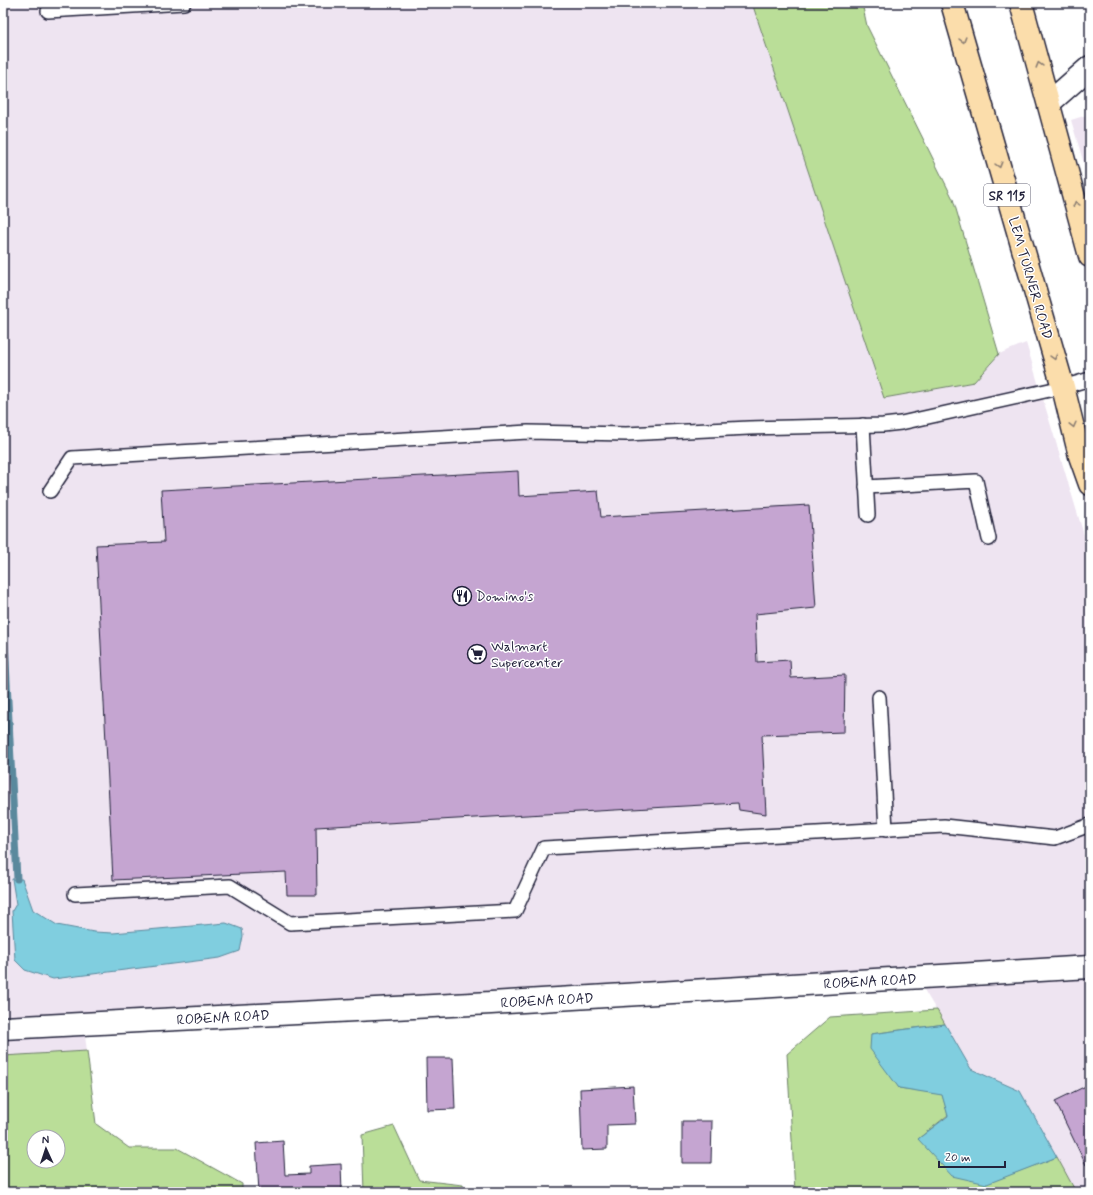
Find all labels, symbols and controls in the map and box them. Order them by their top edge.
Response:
one-way arrow [958,37,967,44]
one-way arrow [1035,62,1043,69]
one-way arrow [994,162,1003,169]
road number: SR 115 [984,184,1030,206]
one-way arrow [1072,201,1081,208]
street label: LEM TURNER ROAD [1004,215,1056,342]
one-way arrow [1050,354,1058,361]
one-way arrow [1068,422,1076,428]
restaurant icon: Domino's [451,585,473,607]
place label: Domino's [476,588,533,606]
place label: Walmart Supercenter [491,638,563,672]
supermarket icon: Walmart Supercenter [466,643,488,665]
street label: ROBENA ROAD [823,971,917,993]
street label: ROBENA ROAD [500,990,594,1012]
street label: ROBENA ROAD [176,1007,270,1029]
north arrow [26,1129,66,1169]
text: N [42,1133,50,1147]
scale bar [939,1143,1005,1169]
text: 20 m [945,1150,971,1166]

